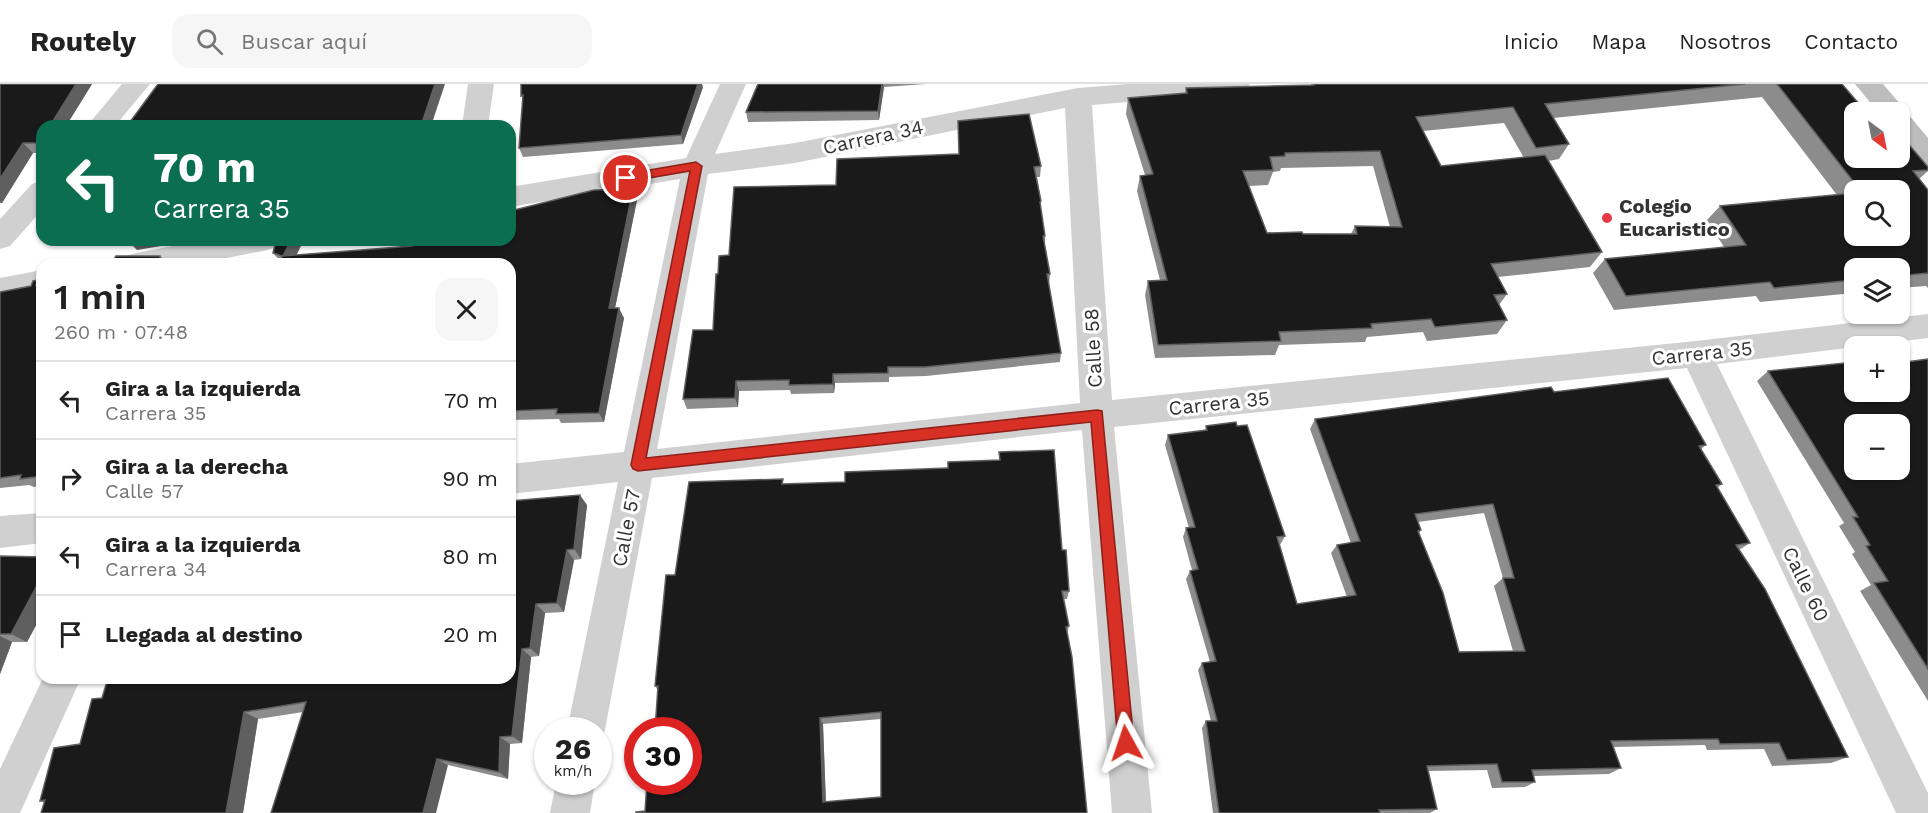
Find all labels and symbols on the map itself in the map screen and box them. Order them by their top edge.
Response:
north arrow [1844,102,1910,168]
street label: Carrera 34 [821,115,925,159]
pin [600,152,651,203]
place label: Colegio Eucaristico [1619,194,1730,241]
marker: Colegio Eucaristico [1600,211,1614,225]
street label: Calle 58 [1079,308,1107,388]
street label: Carrera 35 [1650,336,1754,370]
street label: Carrera 35 [1167,386,1271,420]
street label: Calle 57 [607,487,645,569]
street label: Calle 60 [1778,543,1834,625]
position arrow [1094,711,1158,775]
speed limit sign: 30 [624,717,702,795]

